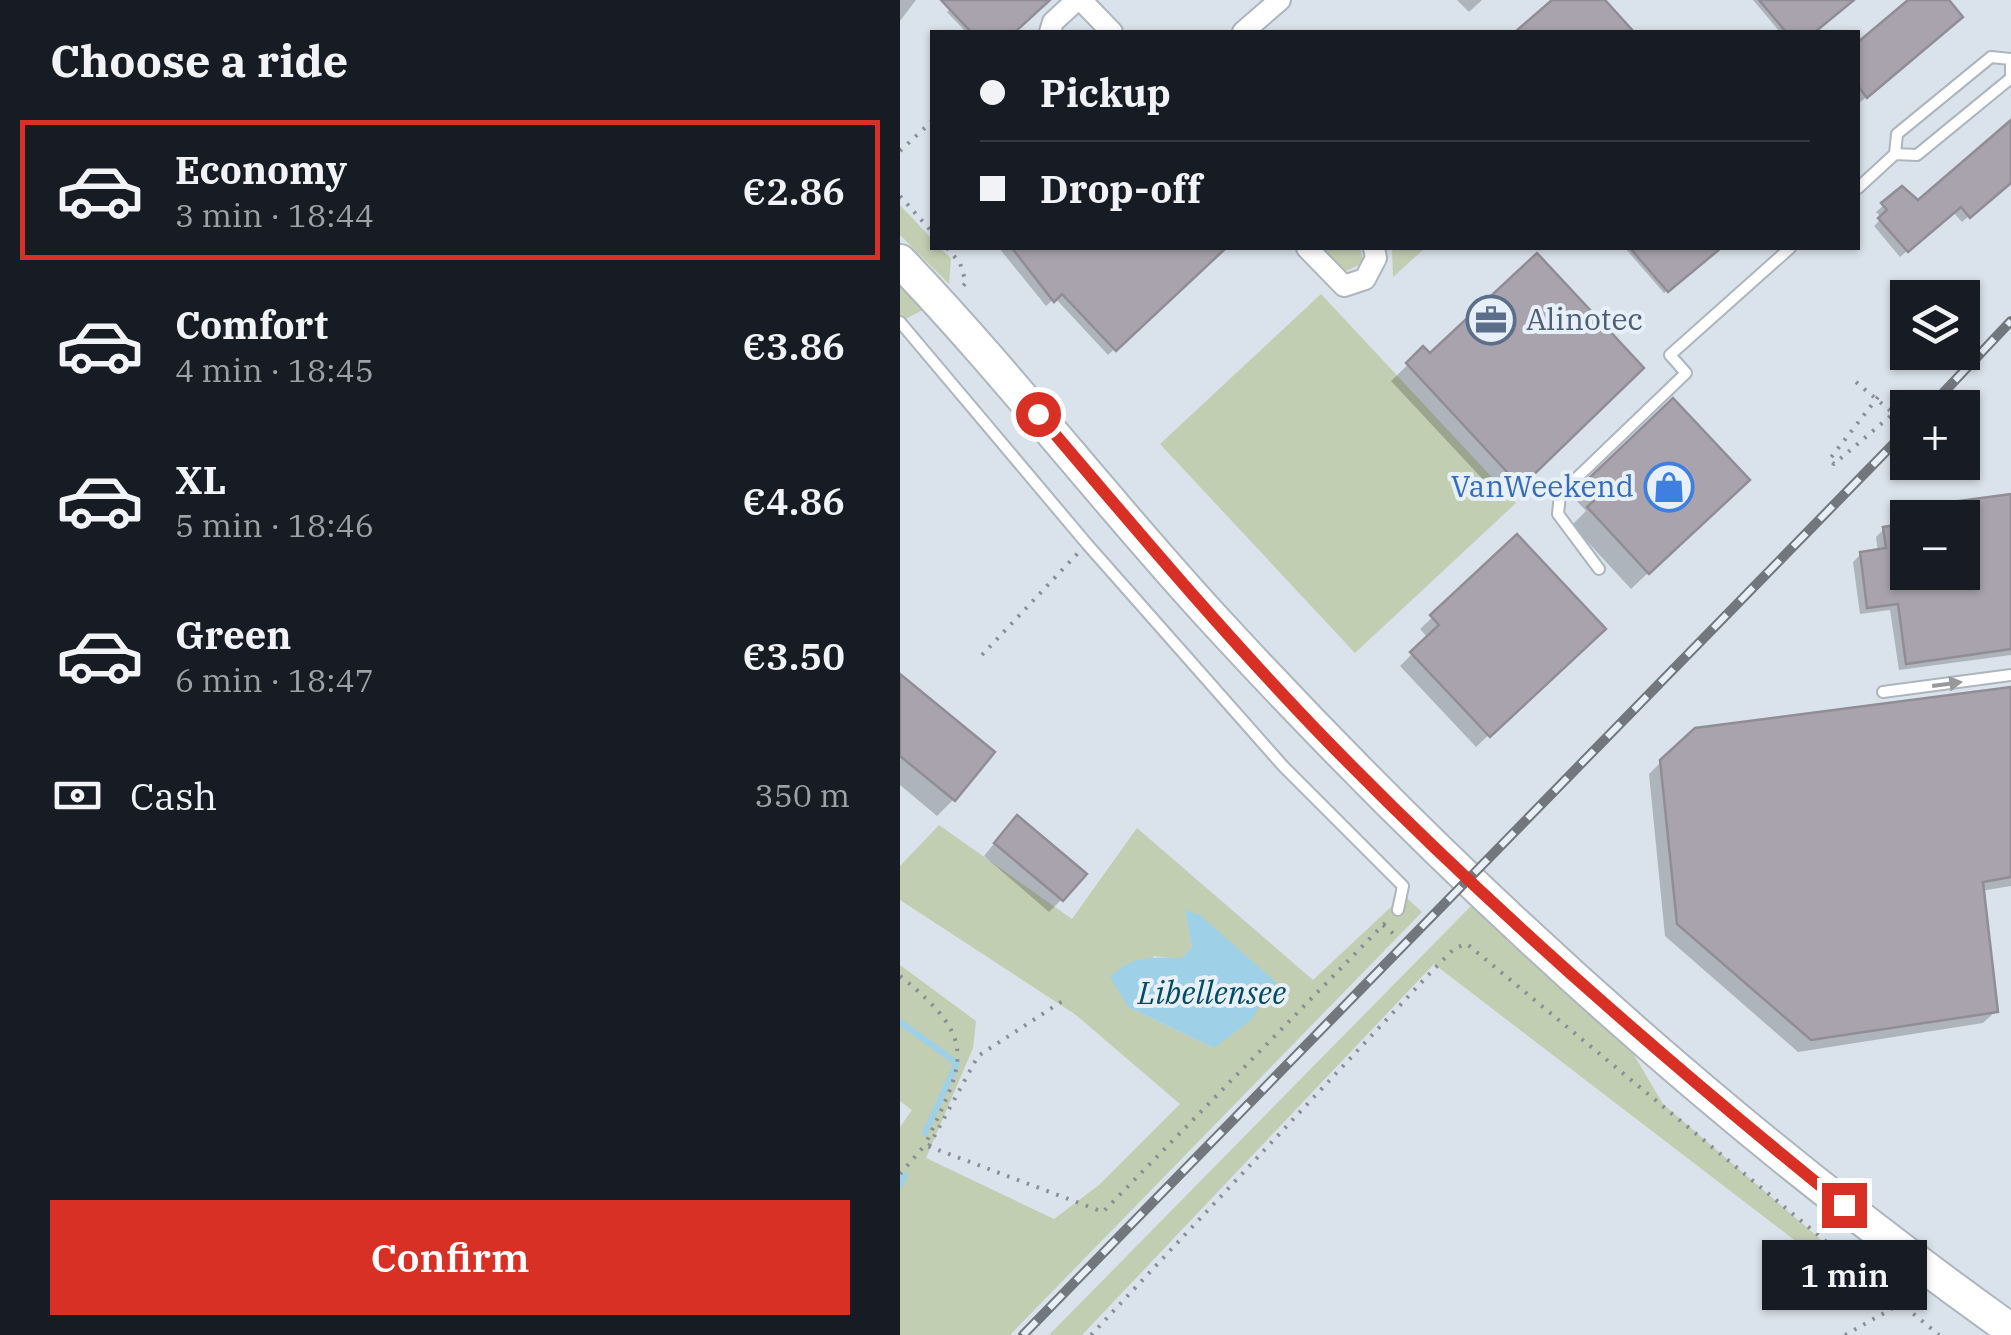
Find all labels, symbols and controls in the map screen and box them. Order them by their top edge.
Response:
text: Choose a ride [50,31,348,89]
text: Pickup [1040,68,1171,117]
icon: car [55,145,145,235]
text: Economy [175,145,347,194]
text: Drop-off [1040,164,1202,213]
text: €2.86 [742,166,845,215]
text: 3 min · 18:44 [175,194,374,236]
map controls [1890,280,1980,590]
button: layers [1890,280,1980,370]
office icon: Alinotec [1465,294,1517,346]
place label: Alinotec [1526,299,1643,338]
icon: car [55,300,145,390]
text: Comfort [175,300,328,349]
text: €3.86 [742,321,845,370]
text: 4 min · 18:45 [175,349,374,391]
button: + [1890,390,1980,480]
route start [1016,392,1061,437]
icon: car [55,455,145,545]
text: XL [175,455,226,504]
shop icon: VanWeekend [1643,461,1695,513]
place label: VanWeekend [1451,466,1634,505]
text: €4.86 [742,476,845,525]
button: − [1890,500,1980,590]
text: 5 min · 18:46 [175,504,374,546]
icon: car [55,610,145,700]
text: Green [175,610,291,659]
text: €3.50 [742,631,845,680]
text: 6 min · 18:47 [175,659,374,701]
one-way arrow [1932,675,1964,691]
icon: cash [50,768,105,823]
text: Cash [130,771,217,820]
text: 350 m [754,774,850,816]
water label: Libellensee [1137,971,1286,1013]
route end [1822,1183,1867,1228]
button: Confirm [50,1200,850,1315]
callout: 1 min [1762,1240,1926,1310]
text: 1 min [1800,1254,1889,1296]

